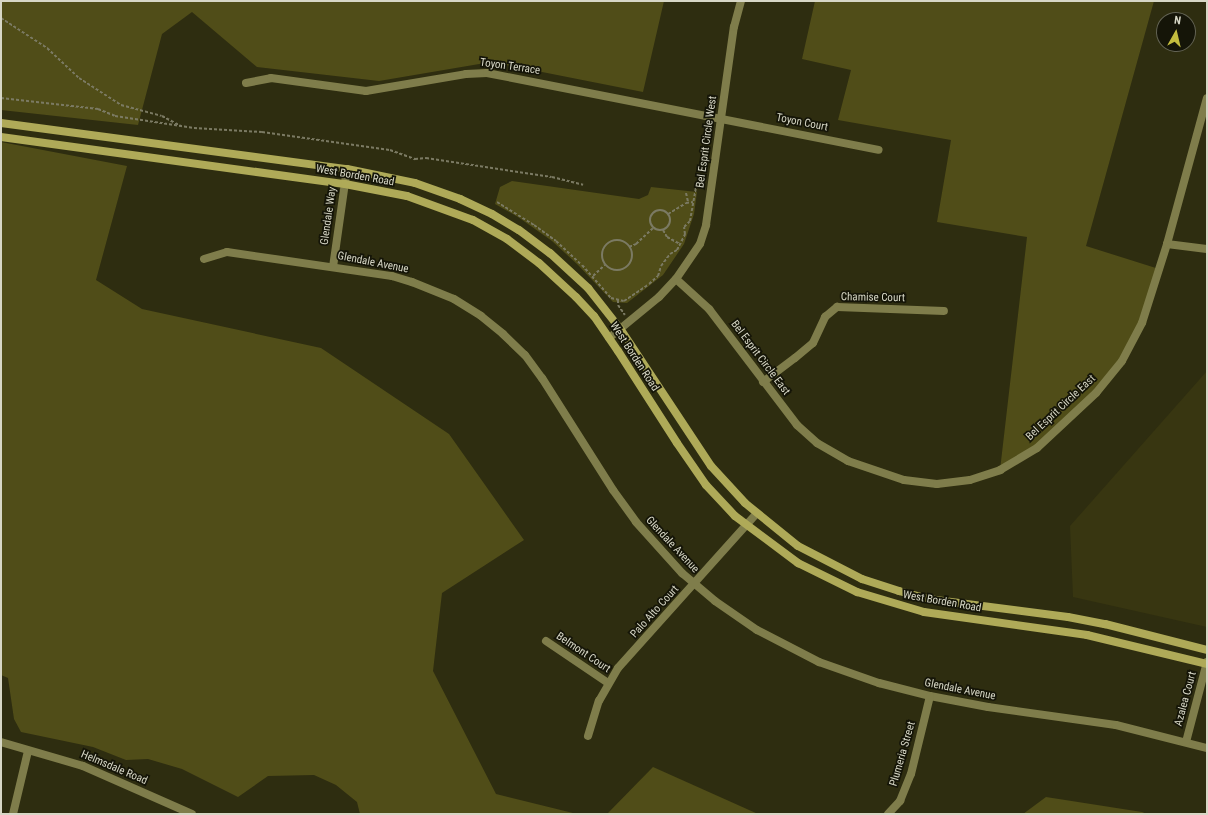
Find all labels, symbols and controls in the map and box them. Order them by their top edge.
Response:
north arrow [1156,12,1196,52]
text: N [1173,14,1182,28]
street label: Toyon Terrace [479,56,541,78]
street label: Bel Esprit Circle West [694,95,720,189]
street label: Toyon Court [775,112,829,134]
street label: West Borden Road [315,163,395,189]
street label: Glendale Way [318,186,340,246]
street label: Glendale Avenue [336,250,410,276]
street label: Chamise Court [841,291,905,305]
street label: Bel Esprit Circle East [728,318,792,398]
street label: West Borden Road [607,320,661,394]
street label: Bel Esprit Circle East [1024,372,1098,444]
street label: Glendale Avenue [643,514,701,576]
street label: Palo Alto Court [628,583,682,641]
street label: West Borden Road [902,589,982,615]
street label: Belmont Court [553,630,613,676]
street label: Azalea Court [1172,670,1200,728]
street label: Glendale Avenue [923,677,997,703]
street label: Plumeria Street [887,720,919,788]
street label: Helmsdale Road [79,748,149,788]

